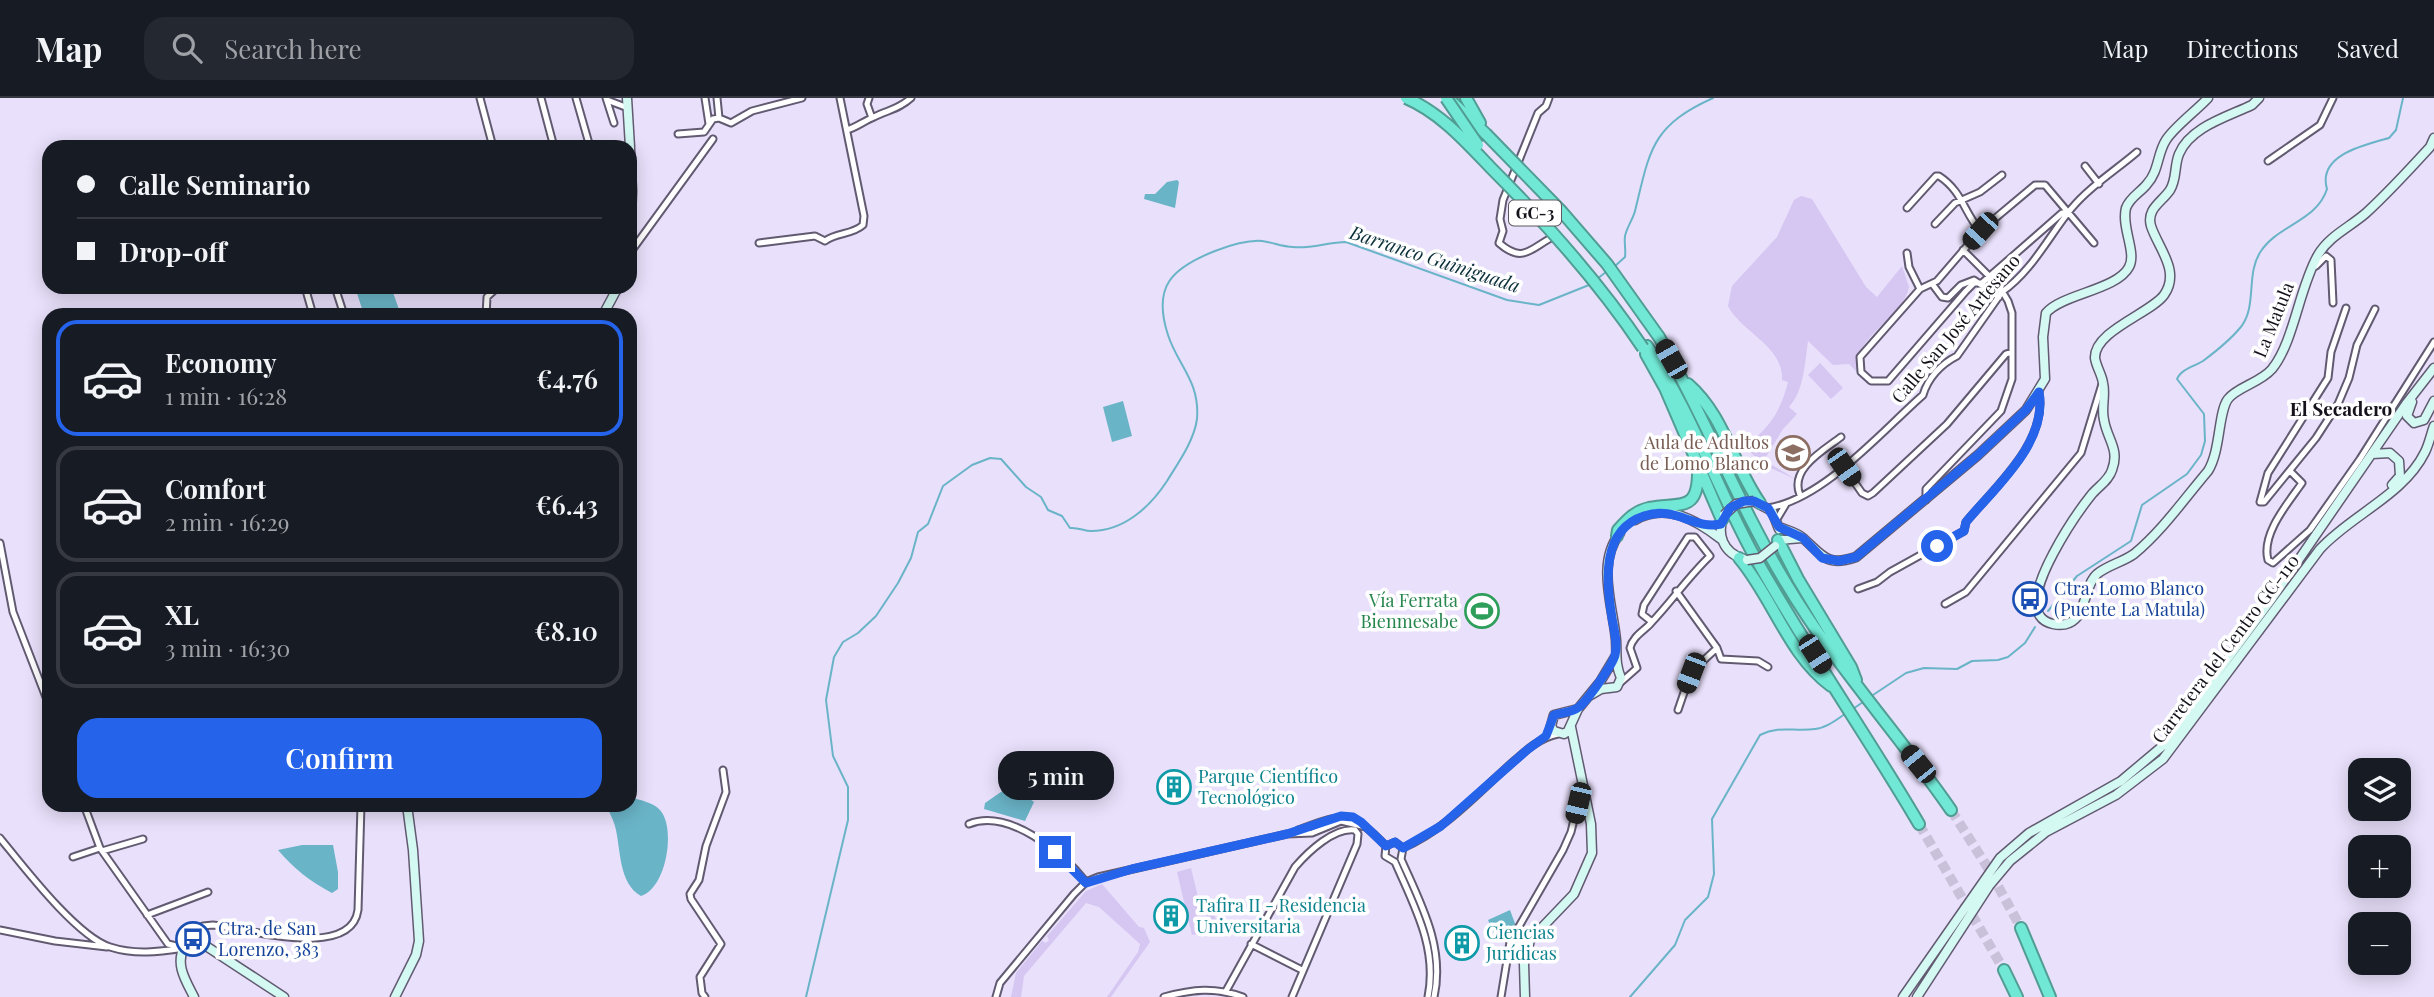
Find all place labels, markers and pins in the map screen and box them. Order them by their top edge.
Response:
place label: Aula de Adultos de Lomo Blanco [1640,430,1769,475]
school or university icon: Aula de Adultos de Lomo Blanco [1774,434,1812,472]
place label: Ctra. Lomo Blanco (Puente La Matula) [2054,576,2205,621]
bus stop icon: Ctra. Lomo Blanco (Puente La Matula) [2011,580,2049,618]
place label: Vía Ferrata Bienmesabe [1360,588,1458,633]
sports icon: Vía Ferrata Bienmesabe [1463,592,1501,630]
place label: Parque Científico Tecnológico [1198,764,1338,809]
building icon: Parque Científico Tecnológico [1155,768,1193,806]
place label: Tafira II - Residencia Universitaria [1196,893,1366,938]
building icon: Tafira II - Residencia Universitaria [1152,897,1190,935]
place label: Ctra. de San Lorenzo, 383 [218,916,319,961]
bus stop icon: Ctra. de San Lorenzo, 383 [174,920,212,958]
place label: Ciencias Jurídicas [1485,920,1557,965]
building icon: Ciencias Jurídicas [1443,924,1481,962]

